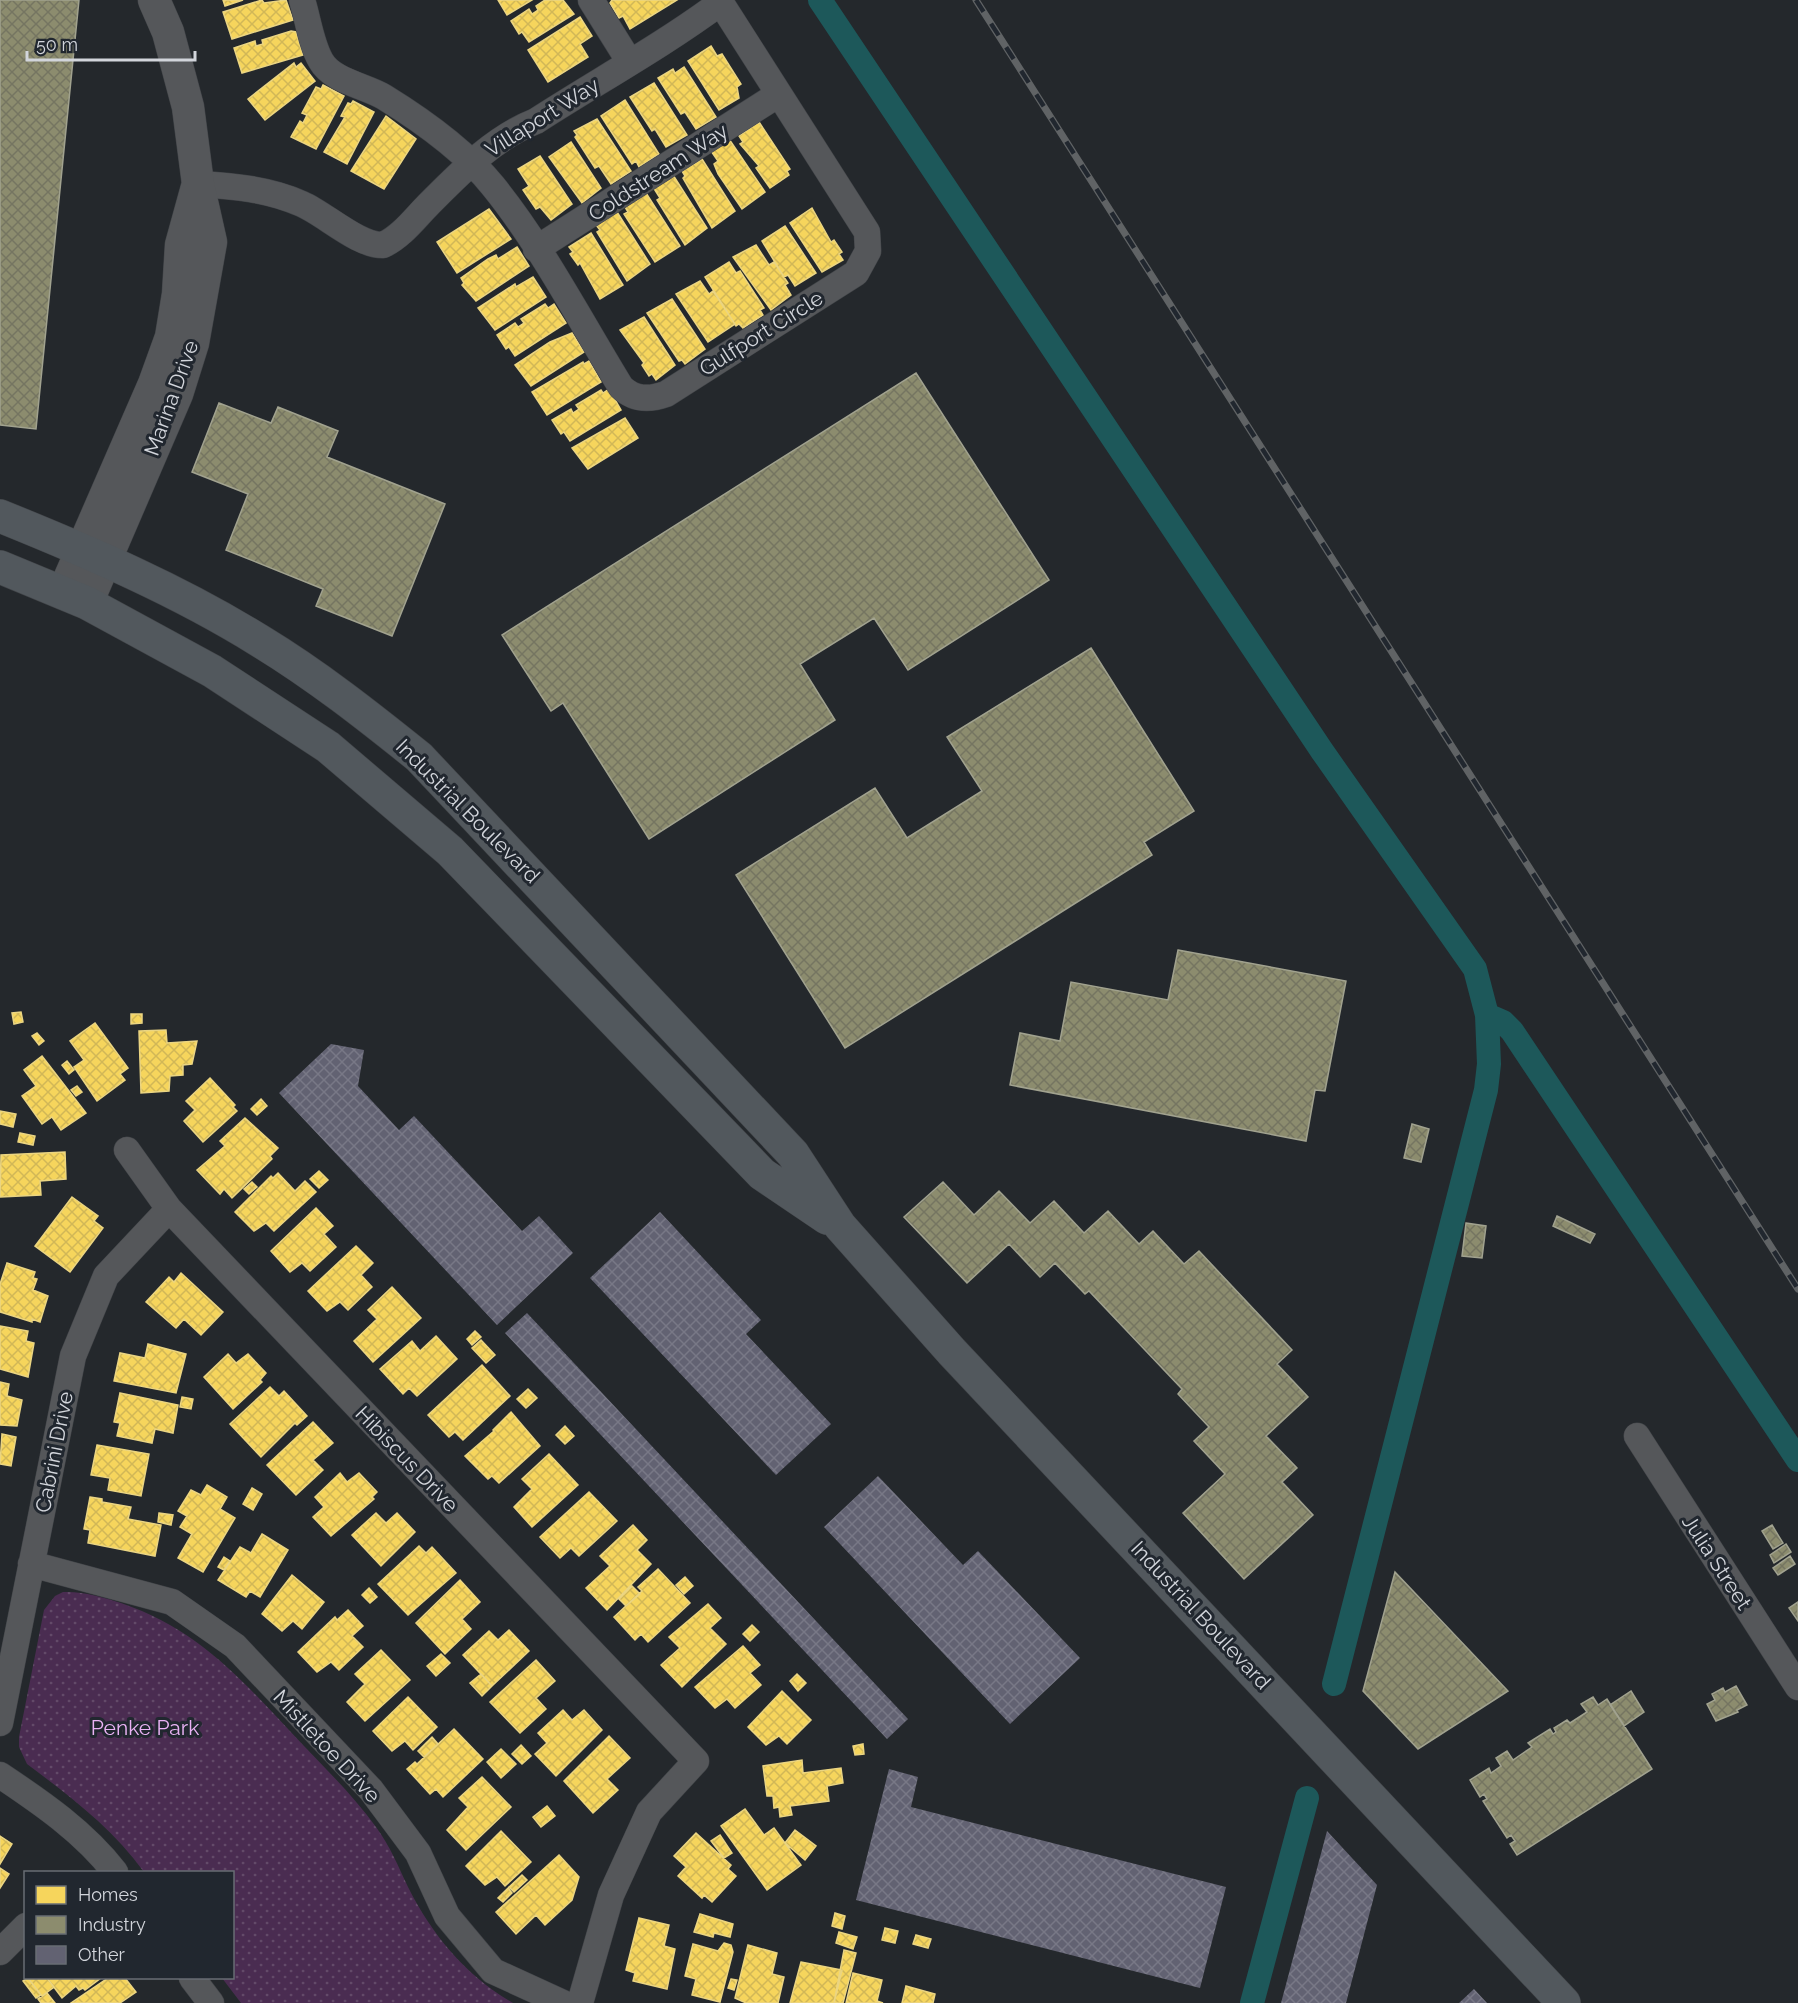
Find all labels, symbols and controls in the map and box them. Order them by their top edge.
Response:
scale bar [27,24,195,62]
text: 50 m [36,34,78,55]
street label: Villaport Way [480,72,604,162]
street label: Coldstream Way [584,118,732,226]
street label: Gulfport Circle [695,285,827,381]
street label: Marina Drive [139,337,203,459]
street label: Industrial Boulevard [391,734,545,888]
street label: Cabrini Drive [30,1389,78,1515]
street label: Hibiscus Drive [350,1401,464,1517]
street label: Julia Street [1677,1510,1757,1614]
street label: Industrial Boulevard [1126,1536,1276,1694]
street label: Mistletoe Drive [268,1684,386,1808]
park label: Penke Park [91,1715,199,1740]
legend [24,1871,234,1979]
text: Homes [78,1884,138,1905]
text: Industry [78,1914,146,1935]
text: Other [78,1944,126,1965]

